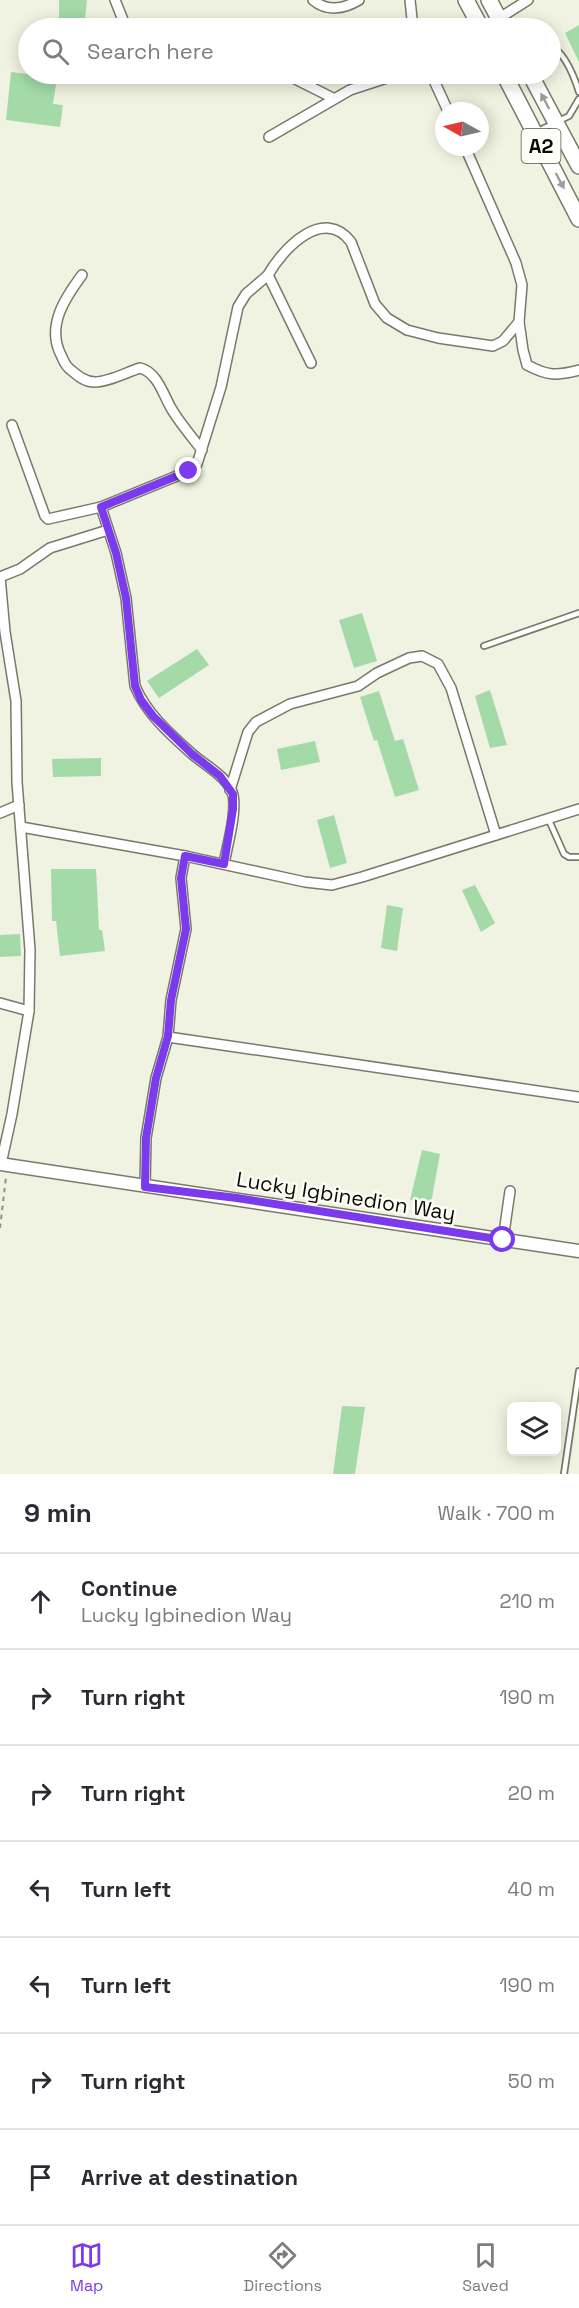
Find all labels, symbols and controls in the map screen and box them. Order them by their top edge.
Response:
search box [18,18,561,84]
icon: search [39,35,72,68]
text: Search here [87,37,214,65]
one-way arrow [540,92,550,109]
north arrow [435,102,489,156]
road number: A2 [522,129,560,163]
one-way arrow [555,173,564,190]
route end [175,457,201,483]
street label: Lucky Igbinedion Way [235,1165,457,1227]
route start [489,1226,515,1252]
map controls [507,1402,561,1456]
button: layers [507,1402,561,1456]
text: 9 min [24,1496,92,1530]
text: Walk · 700 m [437,1500,555,1526]
text: Continue [81,1574,177,1602]
icon: ahead [24,1585,57,1618]
text: 210 m [499,1588,555,1614]
text: Lucky Igbinedion Way [81,1602,292,1628]
icon: right [24,1681,57,1714]
text: Turn right [81,1683,186,1711]
text: 190 m [499,1684,555,1710]
icon: right [24,1777,57,1810]
text: Turn right [81,1779,186,1807]
text: 20 m [508,1780,555,1806]
icon: left [24,1873,57,1906]
text: Turn left [81,1875,171,1903]
text: 40 m [507,1876,555,1902]
icon: left [24,1969,57,2002]
text: Turn left [81,1971,171,1999]
text: 190 m [499,1972,555,1998]
icon: right [24,2065,57,2098]
text: Turn right [81,2067,186,2095]
text: 50 m [508,2068,555,2094]
icon: arrive [24,2161,57,2194]
text: Arrive at destination [81,2163,298,2191]
tab: Map [70,2239,103,2296]
tab: Directions [244,2239,322,2296]
tab: Saved [462,2239,509,2296]

